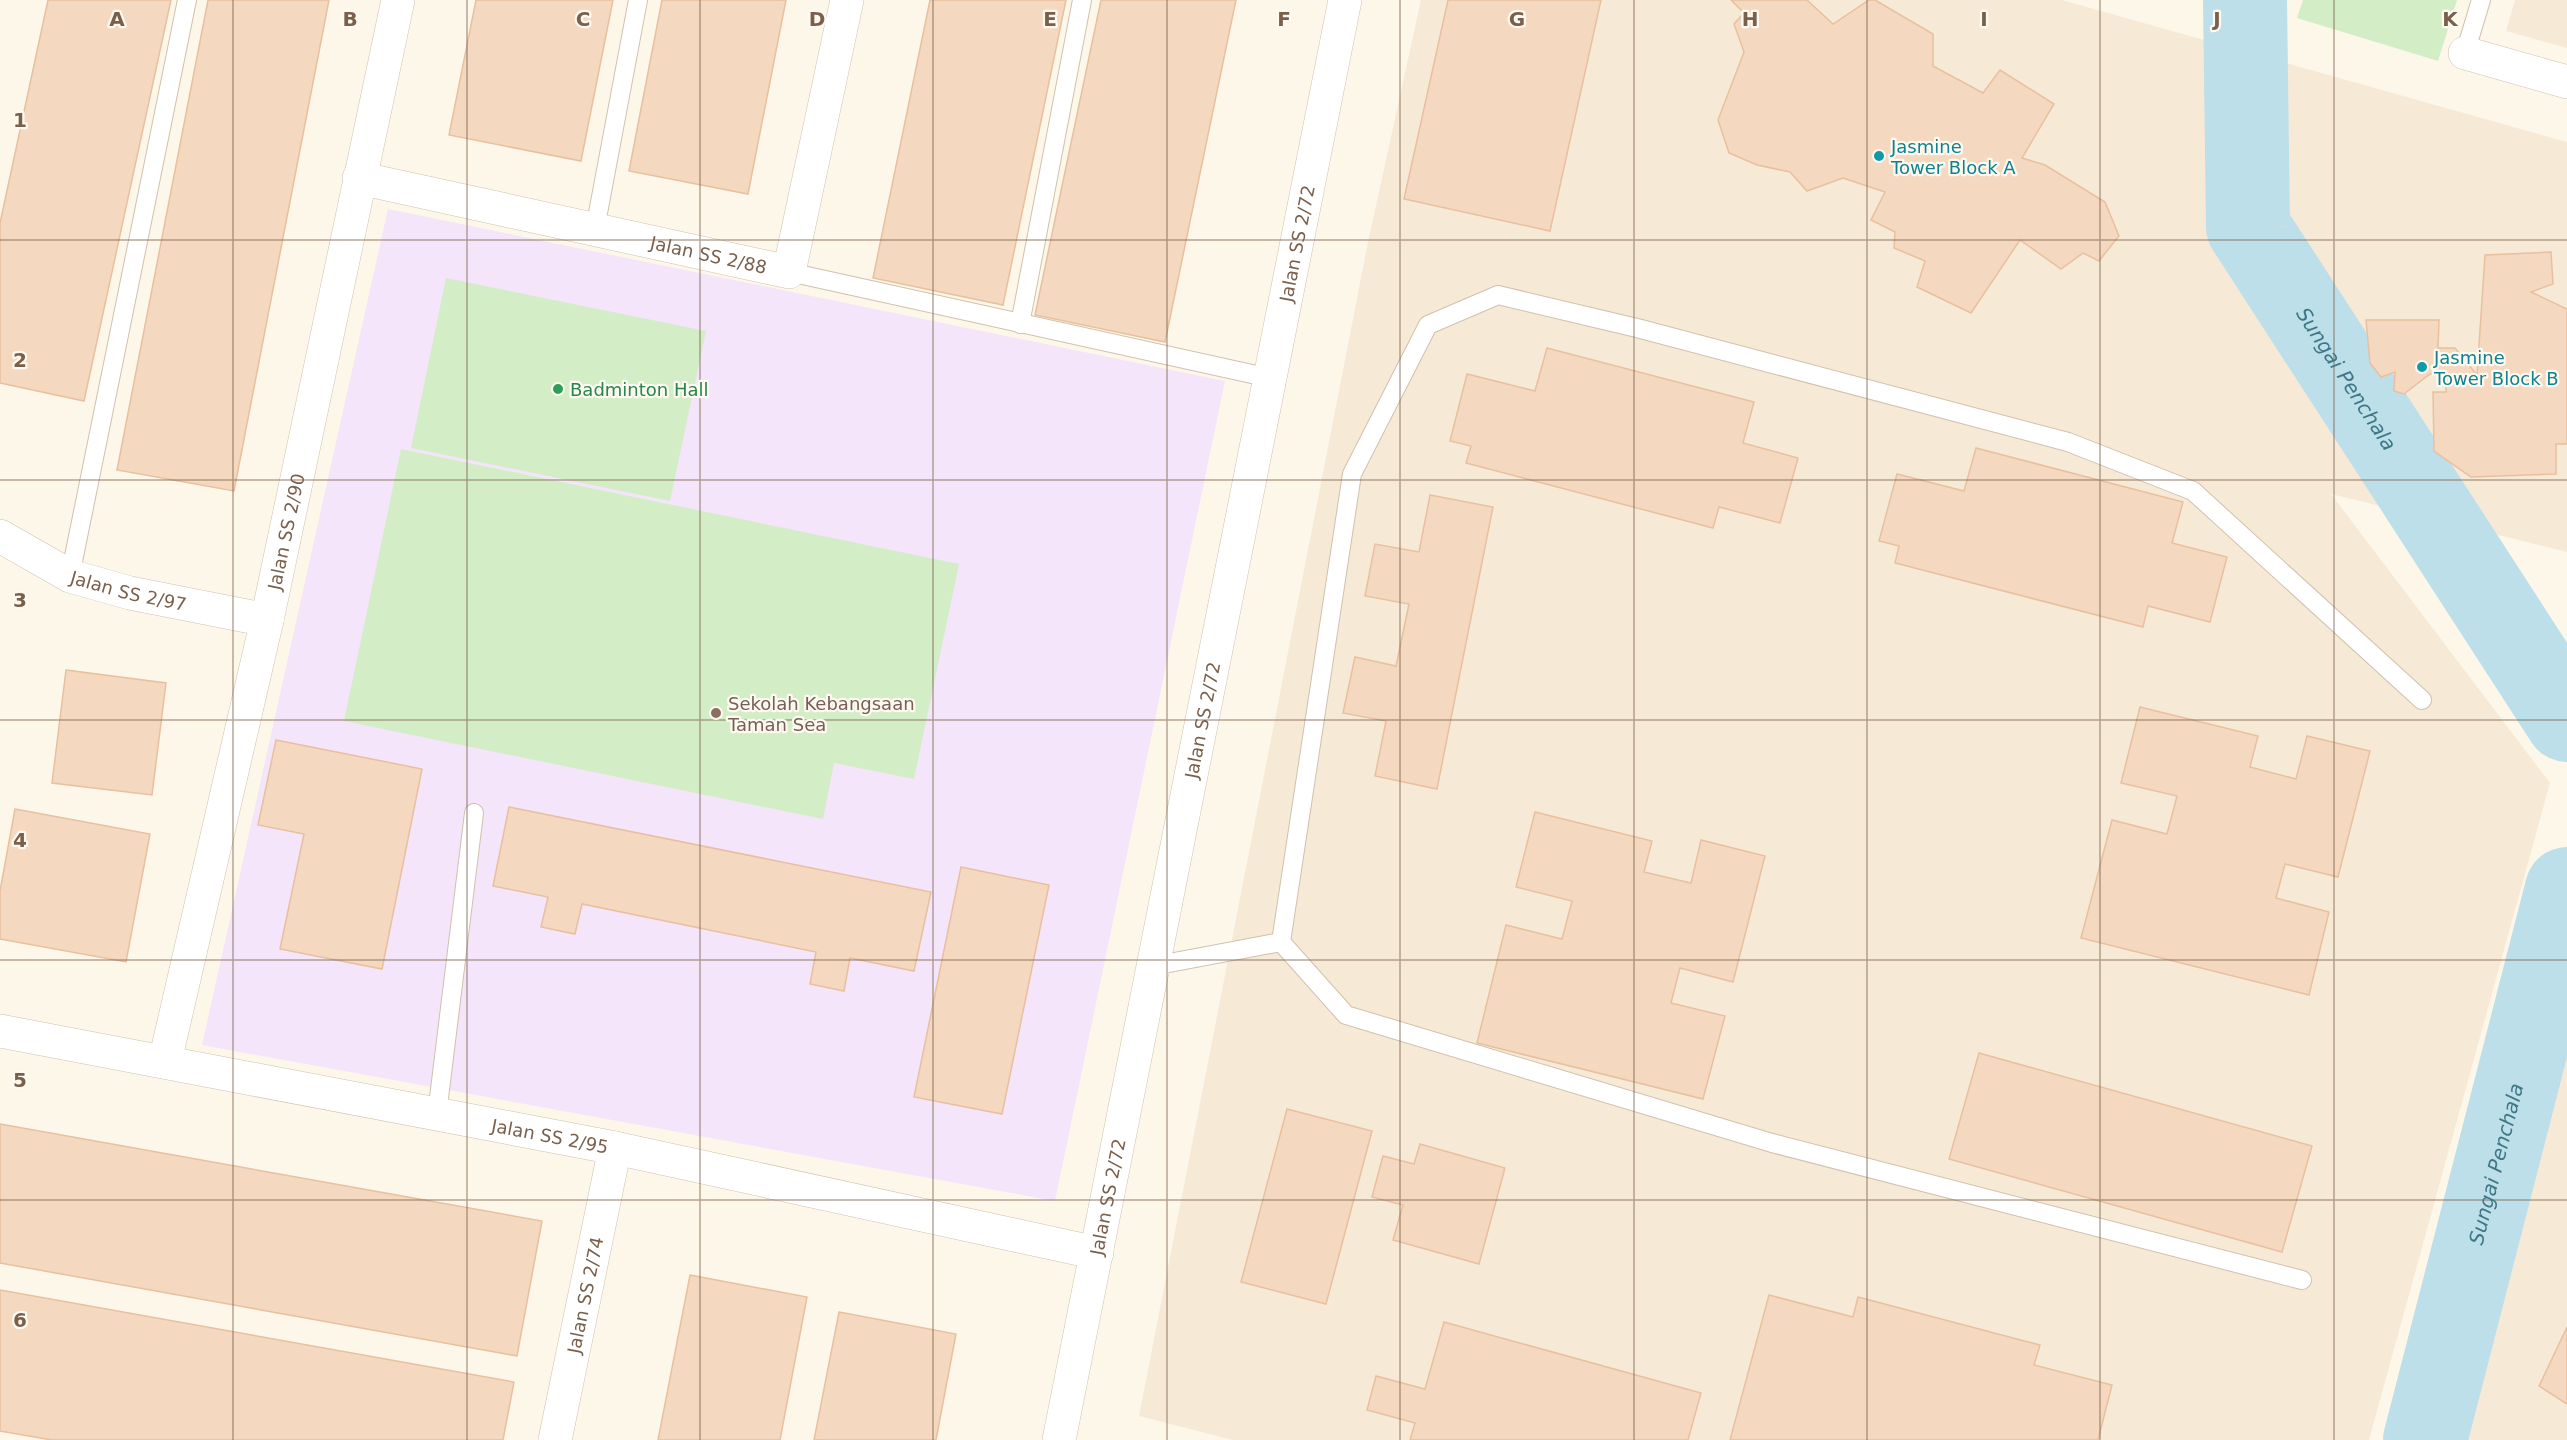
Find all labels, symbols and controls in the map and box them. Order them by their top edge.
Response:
text: A [109,7,125,31]
text: B [342,7,358,31]
text: C [576,7,590,31]
text: D [809,7,825,31]
text: E [1043,7,1057,31]
text: F [1277,7,1291,31]
text: G [1509,7,1525,31]
text: H [1742,7,1758,31]
text: I [1980,7,1988,31]
text: J [2211,7,2221,31]
text: K [2442,7,2459,31]
text: 1 [13,108,27,132]
place label: Jasmine Tower Block A [1890,136,2016,178]
marker: Jasmine Tower Block A [1872,149,1886,163]
street label: Jalan SS 2/72 [1275,183,1319,305]
street label: Jalan SS 2/88 [648,231,769,277]
water label: Sungai Penchala [2291,303,2401,455]
place label: Jasmine Tower Block B [2433,347,2559,389]
text: 2 [13,348,27,372]
marker: Jasmine Tower Block B [2415,360,2429,374]
place label: Badminton Hall [570,379,709,400]
marker: Badminton Hall [551,382,565,396]
street label: Jalan SS 2/90 [263,471,308,593]
street label: Jalan SS 2/97 [67,566,188,614]
text: 3 [13,588,27,612]
street label: Jalan SS 2/72 [1180,660,1224,781]
place label: Sekolah Kebangsaan Taman Sea [727,693,915,735]
marker: Sekolah Kebangsaan Taman Sea [709,706,723,720]
text: 4 [13,828,27,852]
text: 5 [13,1068,27,1092]
water label: Sungai Penchala [2464,1081,2528,1247]
street label: Jalan SS 2/95 [489,1114,610,1157]
street label: Jalan SS 2/72 [1085,1137,1129,1258]
street label: Jalan SS 2/74 [562,1235,607,1356]
text: 6 [13,1308,27,1332]

